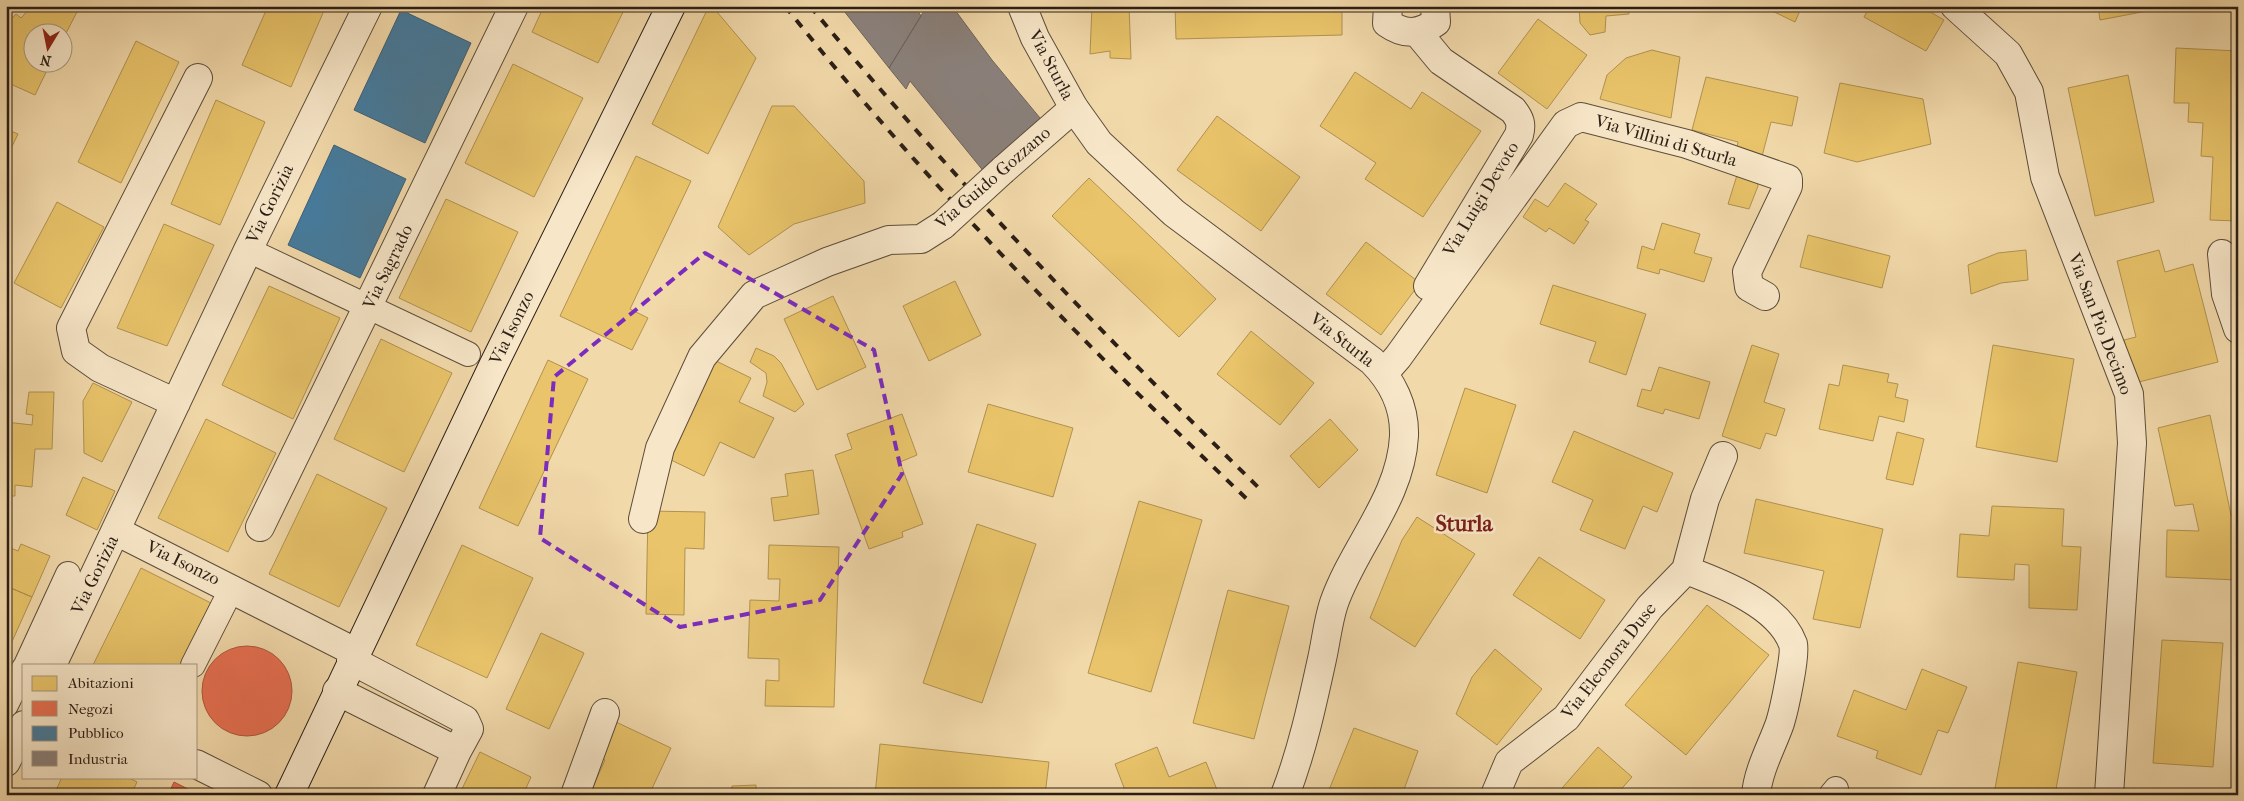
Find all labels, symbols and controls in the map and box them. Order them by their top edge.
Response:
north arrow [22,22,72,72]
street label: Via Sturla [1023,26,1078,104]
text: N [39,51,53,70]
street label: Via Villini di Sturla [1592,110,1740,172]
street label: Via Guido Gozzano [930,122,1055,234]
street label: Via Luigi Devoto [1438,138,1523,261]
street label: Via Gorizia [241,160,298,248]
street label: Via Sagrado [358,221,417,314]
street label: Via San Pio Decimo [2063,249,2137,398]
street label: Via Isonzo [485,288,539,369]
street label: Via Sturla [1305,308,1379,372]
district label: Sturla [1435,511,1493,537]
street label: Via Gorizia [66,531,123,619]
street label: Via Isonzo [142,536,223,590]
street label: Via Eleonora Duse [1557,599,1661,724]
legend [22,664,198,778]
text: Abitazioni [67,674,134,692]
text: Negozi [68,700,114,718]
text: Pubblico [68,724,124,742]
text: Industria [68,750,129,768]

